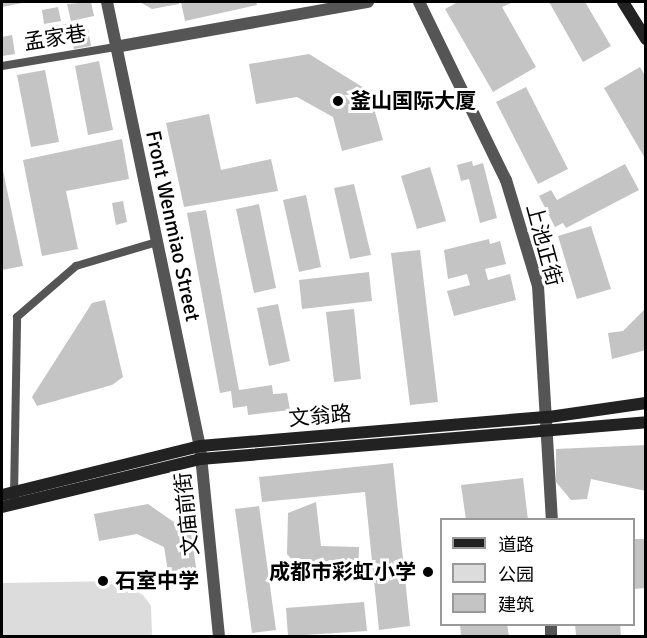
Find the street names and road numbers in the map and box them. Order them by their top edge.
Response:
street label: 孟家巷 [22,21,88,55]
street label: Front Wenmiao Street [140,128,206,324]
street label: 上池正街 [521,201,567,289]
street label: 文翁路 [288,401,352,431]
street label: 文庙前街 [170,471,204,557]

